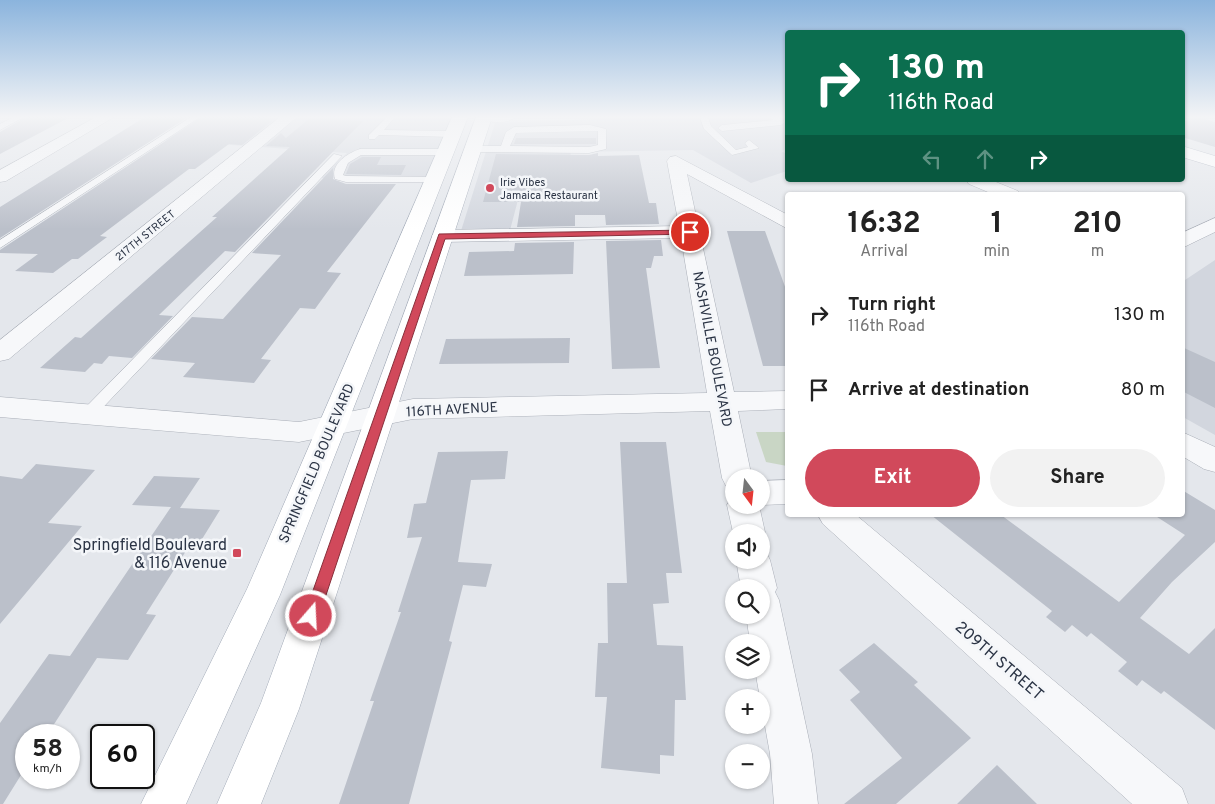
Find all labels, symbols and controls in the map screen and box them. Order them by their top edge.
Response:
text: 130 m [888,47,985,91]
icon: right [805,50,870,115]
text: 116th Road [888,90,994,117]
icon: left [918,145,946,173]
icon: ahead [971,145,999,173]
icon: right [1024,145,1052,173]
place label: Irie Vibes Jamaica Restaurant [500,176,598,203]
marker: Irie Vibes Jamaica Restaurant [484,182,496,194]
text: 16:32 [847,206,921,243]
text: 1 [991,206,1003,243]
text: 210 [1072,206,1123,243]
street label: 217TH STREET [113,207,178,264]
pin [669,211,711,253]
icon: arrive [676,218,704,246]
text: Arrival [860,242,908,262]
text: min [983,242,1010,262]
text: m [1091,242,1104,262]
street label: NASHVILLE BOULEVARD [688,270,735,429]
text: Turn right [848,293,936,317]
icon: right [805,301,833,329]
text: 130 m [1114,303,1165,327]
text: 116th Road [848,317,925,337]
icon: arrive [805,376,833,404]
text: Arrive at destination [848,378,1029,402]
text: 80 m [1121,378,1165,402]
street label: SPRINGFIELD BOULEVARD [276,381,359,546]
street label: 116TH AVENUE [406,400,498,421]
button: Exit [805,449,980,507]
button: Share [990,449,1165,507]
north arrow [725,469,770,514]
map controls [725,469,770,789]
button: sound [725,524,770,569]
place label: Springfield Boulevard & 116 Avenue [73,536,227,574]
marker: Springfield Boulevard & 116 Avenue [231,547,243,559]
button: search [725,579,770,624]
position arrow [284,589,336,641]
street label: 209TH STREET [950,618,1047,705]
button: layers [725,634,770,679]
button: + [725,689,770,734]
speed limit sign: 60 [90,724,155,789]
text: 58 [32,734,63,766]
button: − [725,744,770,789]
text: km/h [33,761,62,777]

